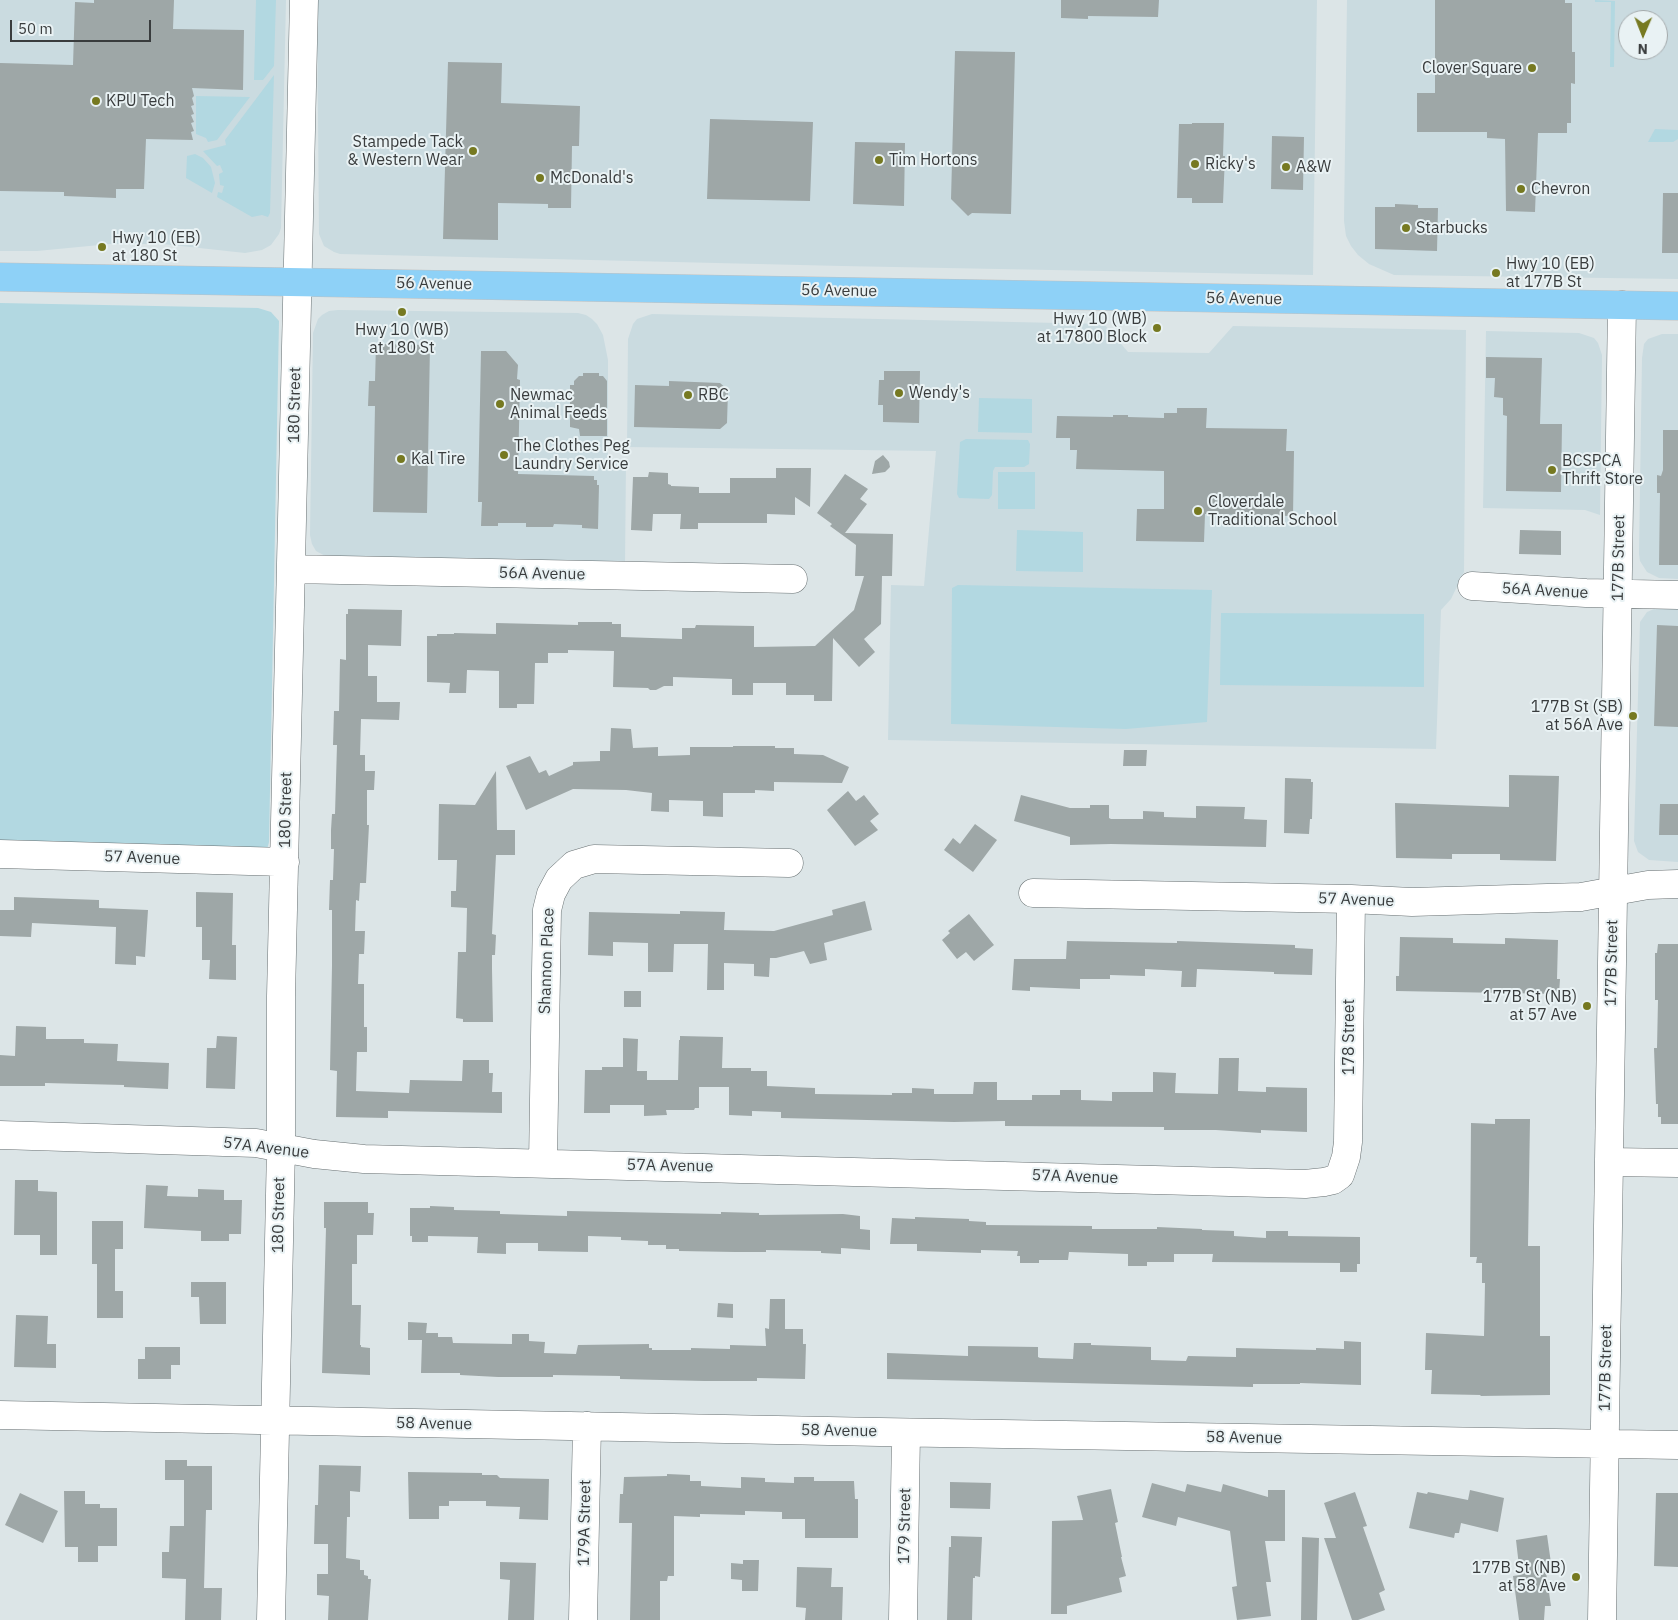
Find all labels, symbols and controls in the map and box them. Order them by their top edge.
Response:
scale bar [12,10,154,42]
north arrow [1618,10,1668,60]
text: 50 m [18,19,53,38]
text: N [1638,40,1648,58]
place label: Clover Square [1422,58,1522,78]
marker: Clover Square [1526,62,1538,74]
place label: KPU Tech [106,91,174,111]
marker: KPU Tech [90,95,102,107]
place label: Stampede Tack & Western Wear [347,132,463,170]
marker: Stampede Tack & Western Wear [467,145,479,157]
place label: Tim Hortons [889,150,977,170]
marker: Tim Hortons [873,154,885,166]
place label: Ricky's [1205,154,1256,174]
place label: A&W [1296,157,1331,177]
marker: Ricky's [1189,158,1201,170]
marker: A&W [1280,161,1292,173]
place label: McDonald's [550,168,634,188]
marker: McDonald's [534,172,546,184]
place label: Chevron [1531,179,1590,199]
marker: Chevron [1515,183,1527,195]
place label: Starbucks [1416,218,1488,238]
marker: Starbucks [1400,222,1412,234]
place label: Hwy 10 (EB) at 180 St [112,228,201,266]
marker: Hwy 10 (EB) at 180 St [96,241,108,253]
place label: Hwy 10 (EB) at 177B St [1506,254,1595,292]
marker: Hwy 10 (EB) at 177B St [1490,267,1502,279]
street label: 56 Avenue [396,274,472,294]
street label: 56 Avenue [801,281,877,301]
street label: 56 Avenue [1206,289,1282,309]
marker: Hwy 10 (WB) at 180 St [396,306,408,318]
place label: Hwy 10 (WB) at 17800 Block [1037,309,1147,347]
place label: Hwy 10 (WB) at 180 St [355,320,449,358]
marker: Hwy 10 (WB) at 17800 Block [1151,322,1163,334]
street label: 180 Street [285,367,305,443]
place label: Wendy's [909,383,970,403]
place label: Newmac Animal Feeds [510,385,607,423]
place label: RBC [698,385,729,405]
marker: Wendy's [893,387,905,399]
marker: RBC [682,389,694,401]
marker: Newmac Animal Feeds [494,398,506,410]
place label: The Clothes Peg Laundry Service [514,436,630,474]
place label: Kal Tire [411,449,465,469]
marker: The Clothes Peg Laundry Service [498,449,510,461]
place label: BCSPCA Thrift Store [1562,451,1643,489]
marker: Kal Tire [395,453,407,465]
marker: BCSPCA Thrift Store [1546,464,1558,476]
place label: Cloverdale Traditional School [1208,492,1337,530]
marker: Cloverdale Traditional School [1192,505,1204,517]
street label: 177B Street [1609,514,1629,602]
street label: 56A Avenue [499,564,585,584]
street label: 56A Avenue [1501,579,1589,603]
place label: 177B St (SB) at 56A Ave [1531,697,1623,735]
marker: 177B St (SB) at 56A Ave [1627,710,1639,722]
street label: 180 Street [276,772,296,848]
street label: 57 Avenue [103,847,181,869]
street label: 57 Avenue [1317,889,1395,911]
street label: Shannon Place [536,908,558,1014]
street label: 177B Street [1602,919,1622,1007]
place label: 177B St (NB) at 57 Ave [1483,987,1577,1025]
street label: 178 Street [1339,999,1359,1075]
marker: 177B St (NB) at 57 Ave [1581,1000,1593,1012]
street label: 57A Avenue [222,1133,310,1163]
street label: 57A Avenue [627,1156,713,1176]
street label: 57A Avenue [1031,1166,1119,1188]
street label: 180 Street [269,1177,289,1253]
street label: 177B Street [1596,1324,1616,1412]
street label: 58 Avenue [396,1414,472,1434]
street label: 58 Avenue [801,1421,877,1441]
street label: 58 Avenue [1206,1428,1282,1448]
street label: 179A Street [575,1479,595,1567]
street label: 179 Street [895,1488,915,1564]
place label: 177B St (NB) at 58 Ave [1472,1558,1566,1596]
marker: 177B St (NB) at 58 Ave [1570,1571,1582,1583]

